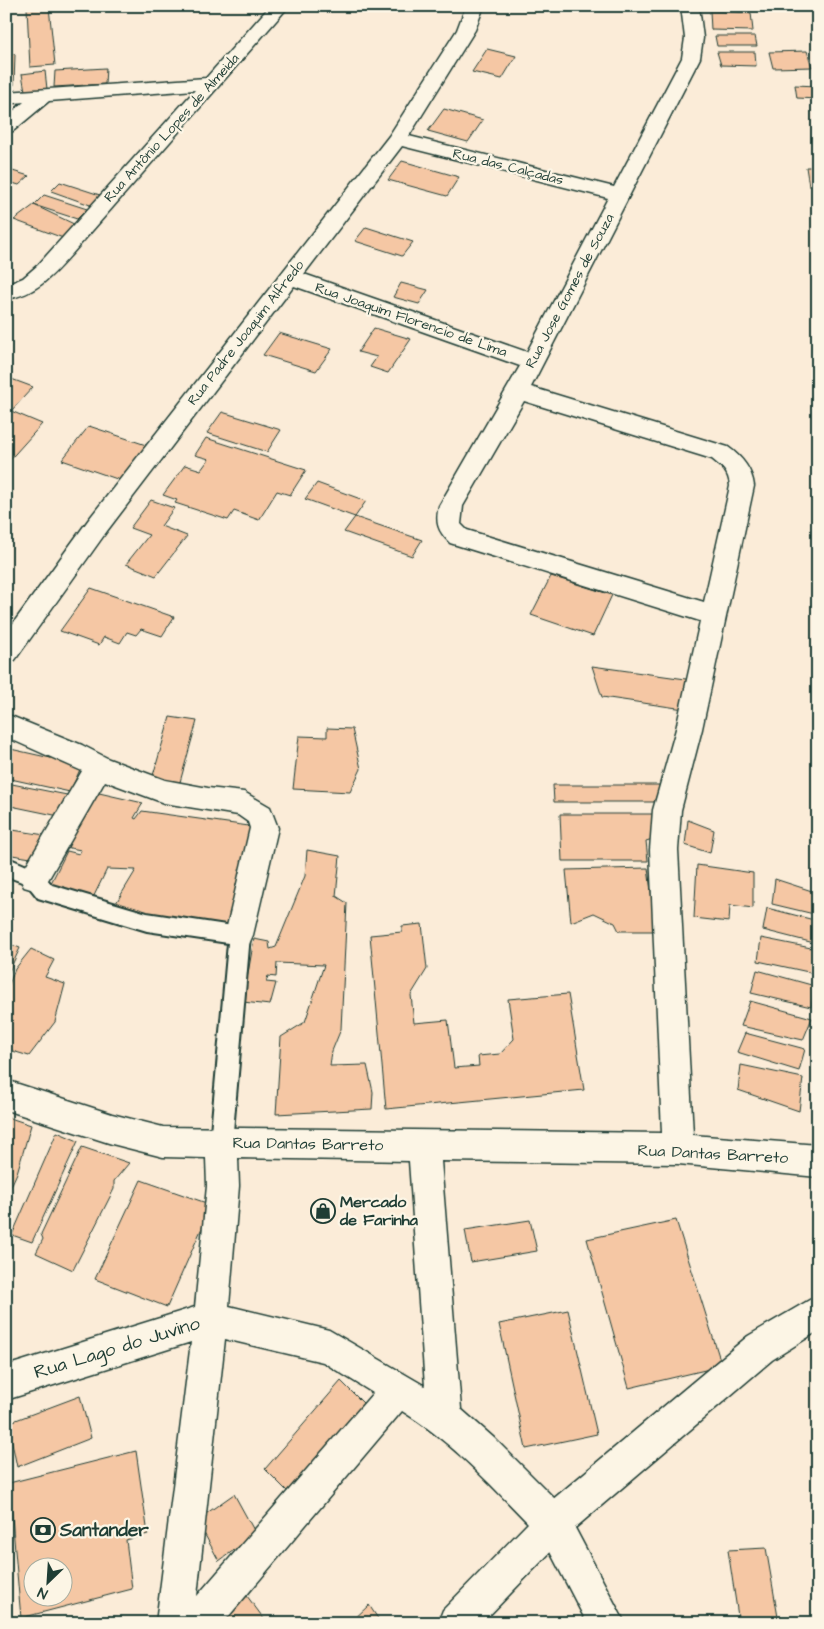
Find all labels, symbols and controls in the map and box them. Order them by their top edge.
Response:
street label: Rua Antônio Lopes de Almeida [100,49,244,207]
street label: Rua das Calçadas [451,144,565,190]
street label: Rua Jose Gomes de Souza [521,210,619,372]
street label: Rua Padre Joaquim Alfredo [183,256,309,410]
street label: Rua Joaquim Florencio de Lima [312,278,510,362]
street label: Rua Dantas Barreto [232,1132,384,1156]
street label: Rua Dantas Barreto [637,1139,789,1169]
place label: Mercado de Farinha [339,1191,419,1231]
shop icon: Mercado de Farinha [310,1198,336,1224]
street label: Rua Lago do Juvino [31,1310,204,1387]
bank icon: Santander [30,1517,56,1543]
place label: Santander [59,1517,149,1544]
north arrow [22,1556,72,1606]
text: N [35,1582,51,1604]

